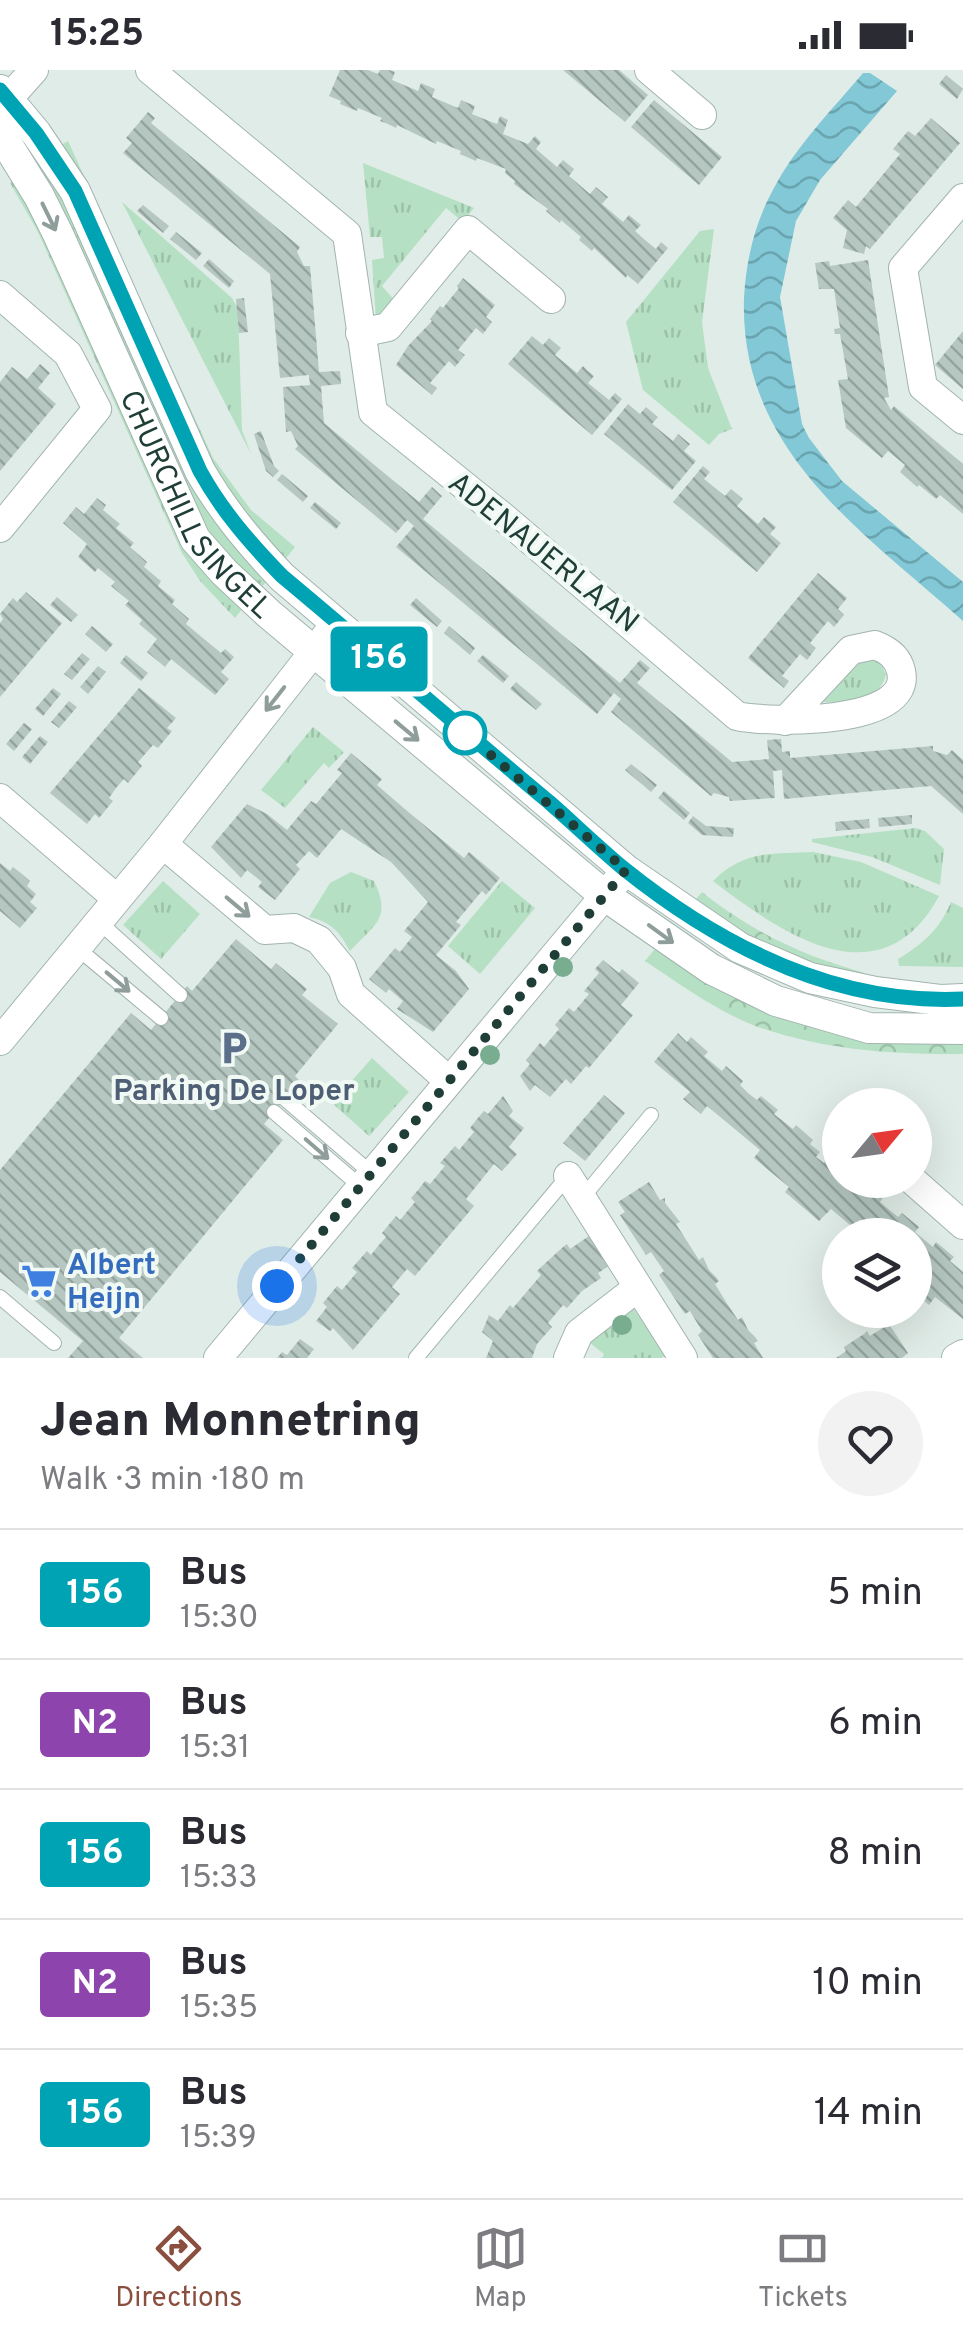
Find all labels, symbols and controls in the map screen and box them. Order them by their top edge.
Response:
text: 15:25 [50,11,144,60]
one-way arrow [41,201,60,231]
street label: CHURCHILLSINGEL [110,385,279,628]
street label: ADENAUERLAAN [439,466,645,642]
line badge: 156 [322,626,436,692]
text: 156 [351,637,407,681]
one-way arrow [265,685,286,712]
unlabelled marker [444,712,486,754]
one-way arrow [394,719,419,742]
one-way arrow [224,895,250,917]
one-way arrow [647,923,674,944]
one-way arrow [105,971,131,993]
parking icon: Parking De Loper [215,1029,253,1067]
place label: Parking De Loper [113,1074,355,1111]
north arrow [822,1088,932,1198]
map controls [822,1088,932,1328]
one-way arrow [304,1138,329,1161]
button: layers [822,1218,932,1328]
place label: Albert Heijn [67,1248,156,1319]
your location [252,1261,302,1311]
supermarket icon: Albert Heijn [20,1262,58,1300]
button: heart [818,1391,923,1496]
text: Jean Monnetring [40,1393,421,1453]
text: Walk · 3 min · 180 m [40,1461,305,1501]
text: Bus [180,1550,247,1599]
text: 5 min [827,1570,923,1619]
text: 156 [67,1572,123,1616]
text: 15:30 [180,1599,259,1639]
text: Bus [180,1680,247,1729]
text: 6 min [828,1700,923,1749]
text: N2 [72,1702,118,1746]
text: 15:31 [180,1729,250,1769]
text: Bus [180,1810,247,1859]
text: 8 min [828,1830,923,1879]
text: 156 [67,1832,123,1876]
text: 15:33 [180,1859,258,1899]
text: Bus [180,1940,247,1989]
text: 10 min [812,1960,923,2009]
text: N2 [72,1962,118,2006]
text: 15:35 [180,1989,258,2029]
text: Bus [180,2070,247,2119]
text: 14 min [814,2090,923,2139]
text: 156 [67,2092,123,2136]
text: 15:39 [180,2119,257,2159]
tab: Directions [115,2221,242,2317]
tab: Map [473,2221,528,2317]
tab: Tickets [758,2221,848,2317]

